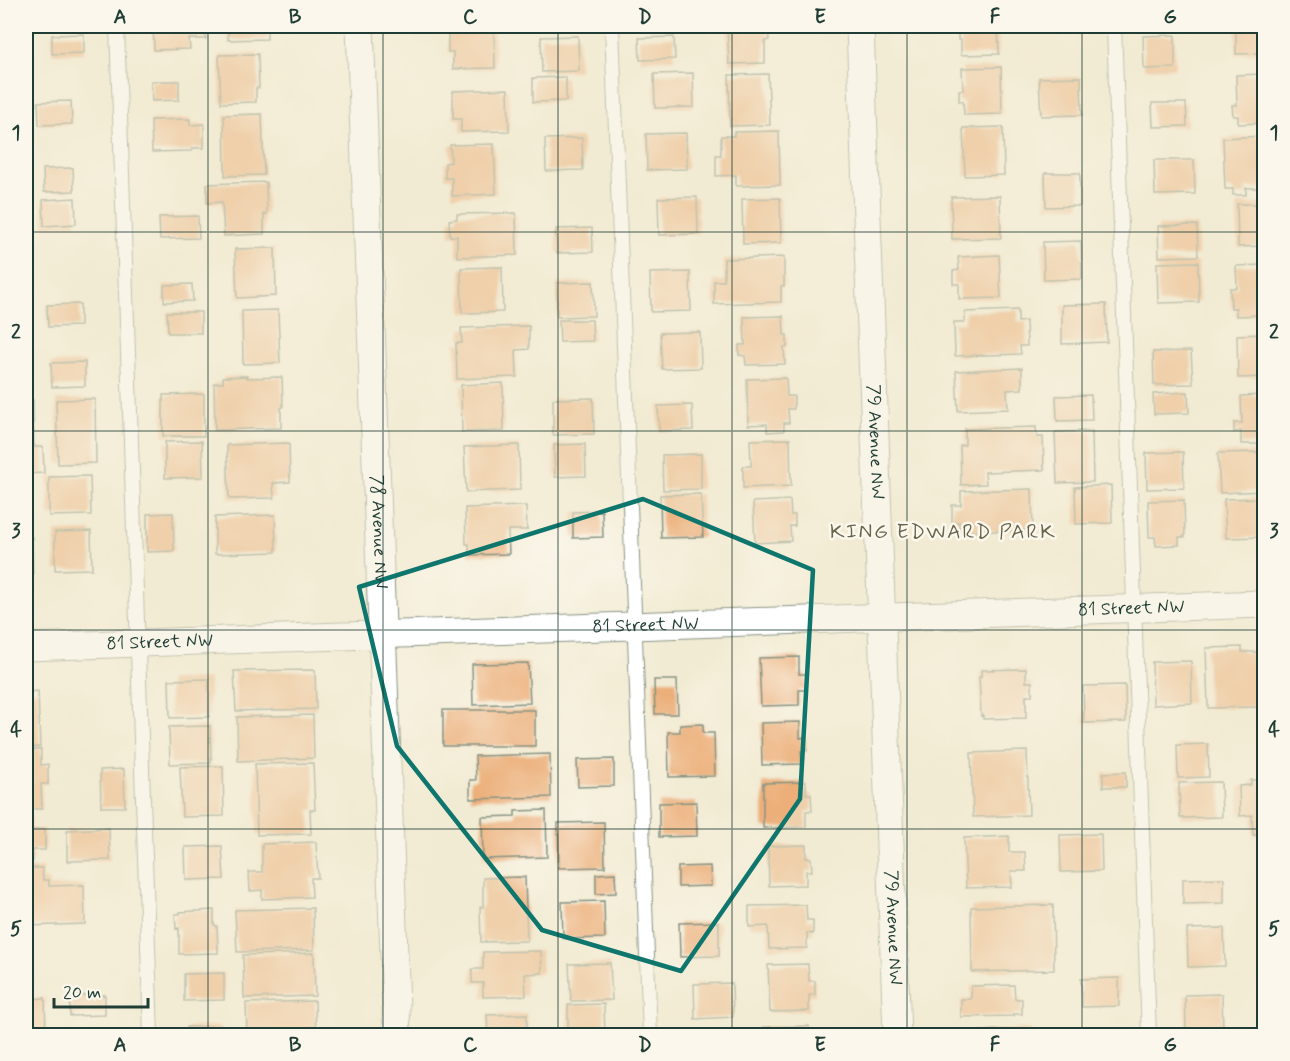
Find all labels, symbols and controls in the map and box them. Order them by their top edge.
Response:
text: A [113,4,127,31]
text: B [289,4,302,31]
text: C [463,4,478,31]
text: D [638,4,652,31]
text: E [814,4,826,31]
text: F [990,4,1001,31]
text: G [1163,4,1177,31]
text: 1 [12,120,20,147]
text: 1 [1270,120,1278,147]
text: 2 [11,319,21,346]
text: 2 [1269,319,1279,346]
street label: 79 Avenue NW [861,384,889,500]
street label: 78 Avenue NW [364,474,393,589]
text: 3 [11,518,21,545]
district label: KING EDWARD PARK [830,518,1056,546]
text: 3 [1269,518,1279,545]
street label: 81 Street NW [1078,595,1185,622]
street label: 81 Street NW [592,612,699,639]
street label: 81 Street NW [106,629,214,656]
text: 4 [10,717,22,744]
text: 4 [1268,717,1280,744]
street label: 79 Avenue NW [879,870,907,985]
text: 5 [10,916,22,943]
text: 5 [1268,916,1280,943]
scale bar [54,971,148,1009]
text: 20 m [63,981,101,1005]
text: A [113,1032,127,1059]
text: B [289,1032,302,1059]
text: C [463,1032,478,1059]
text: D [638,1032,652,1059]
text: E [814,1032,826,1059]
text: F [990,1032,1001,1059]
text: G [1163,1032,1177,1059]

